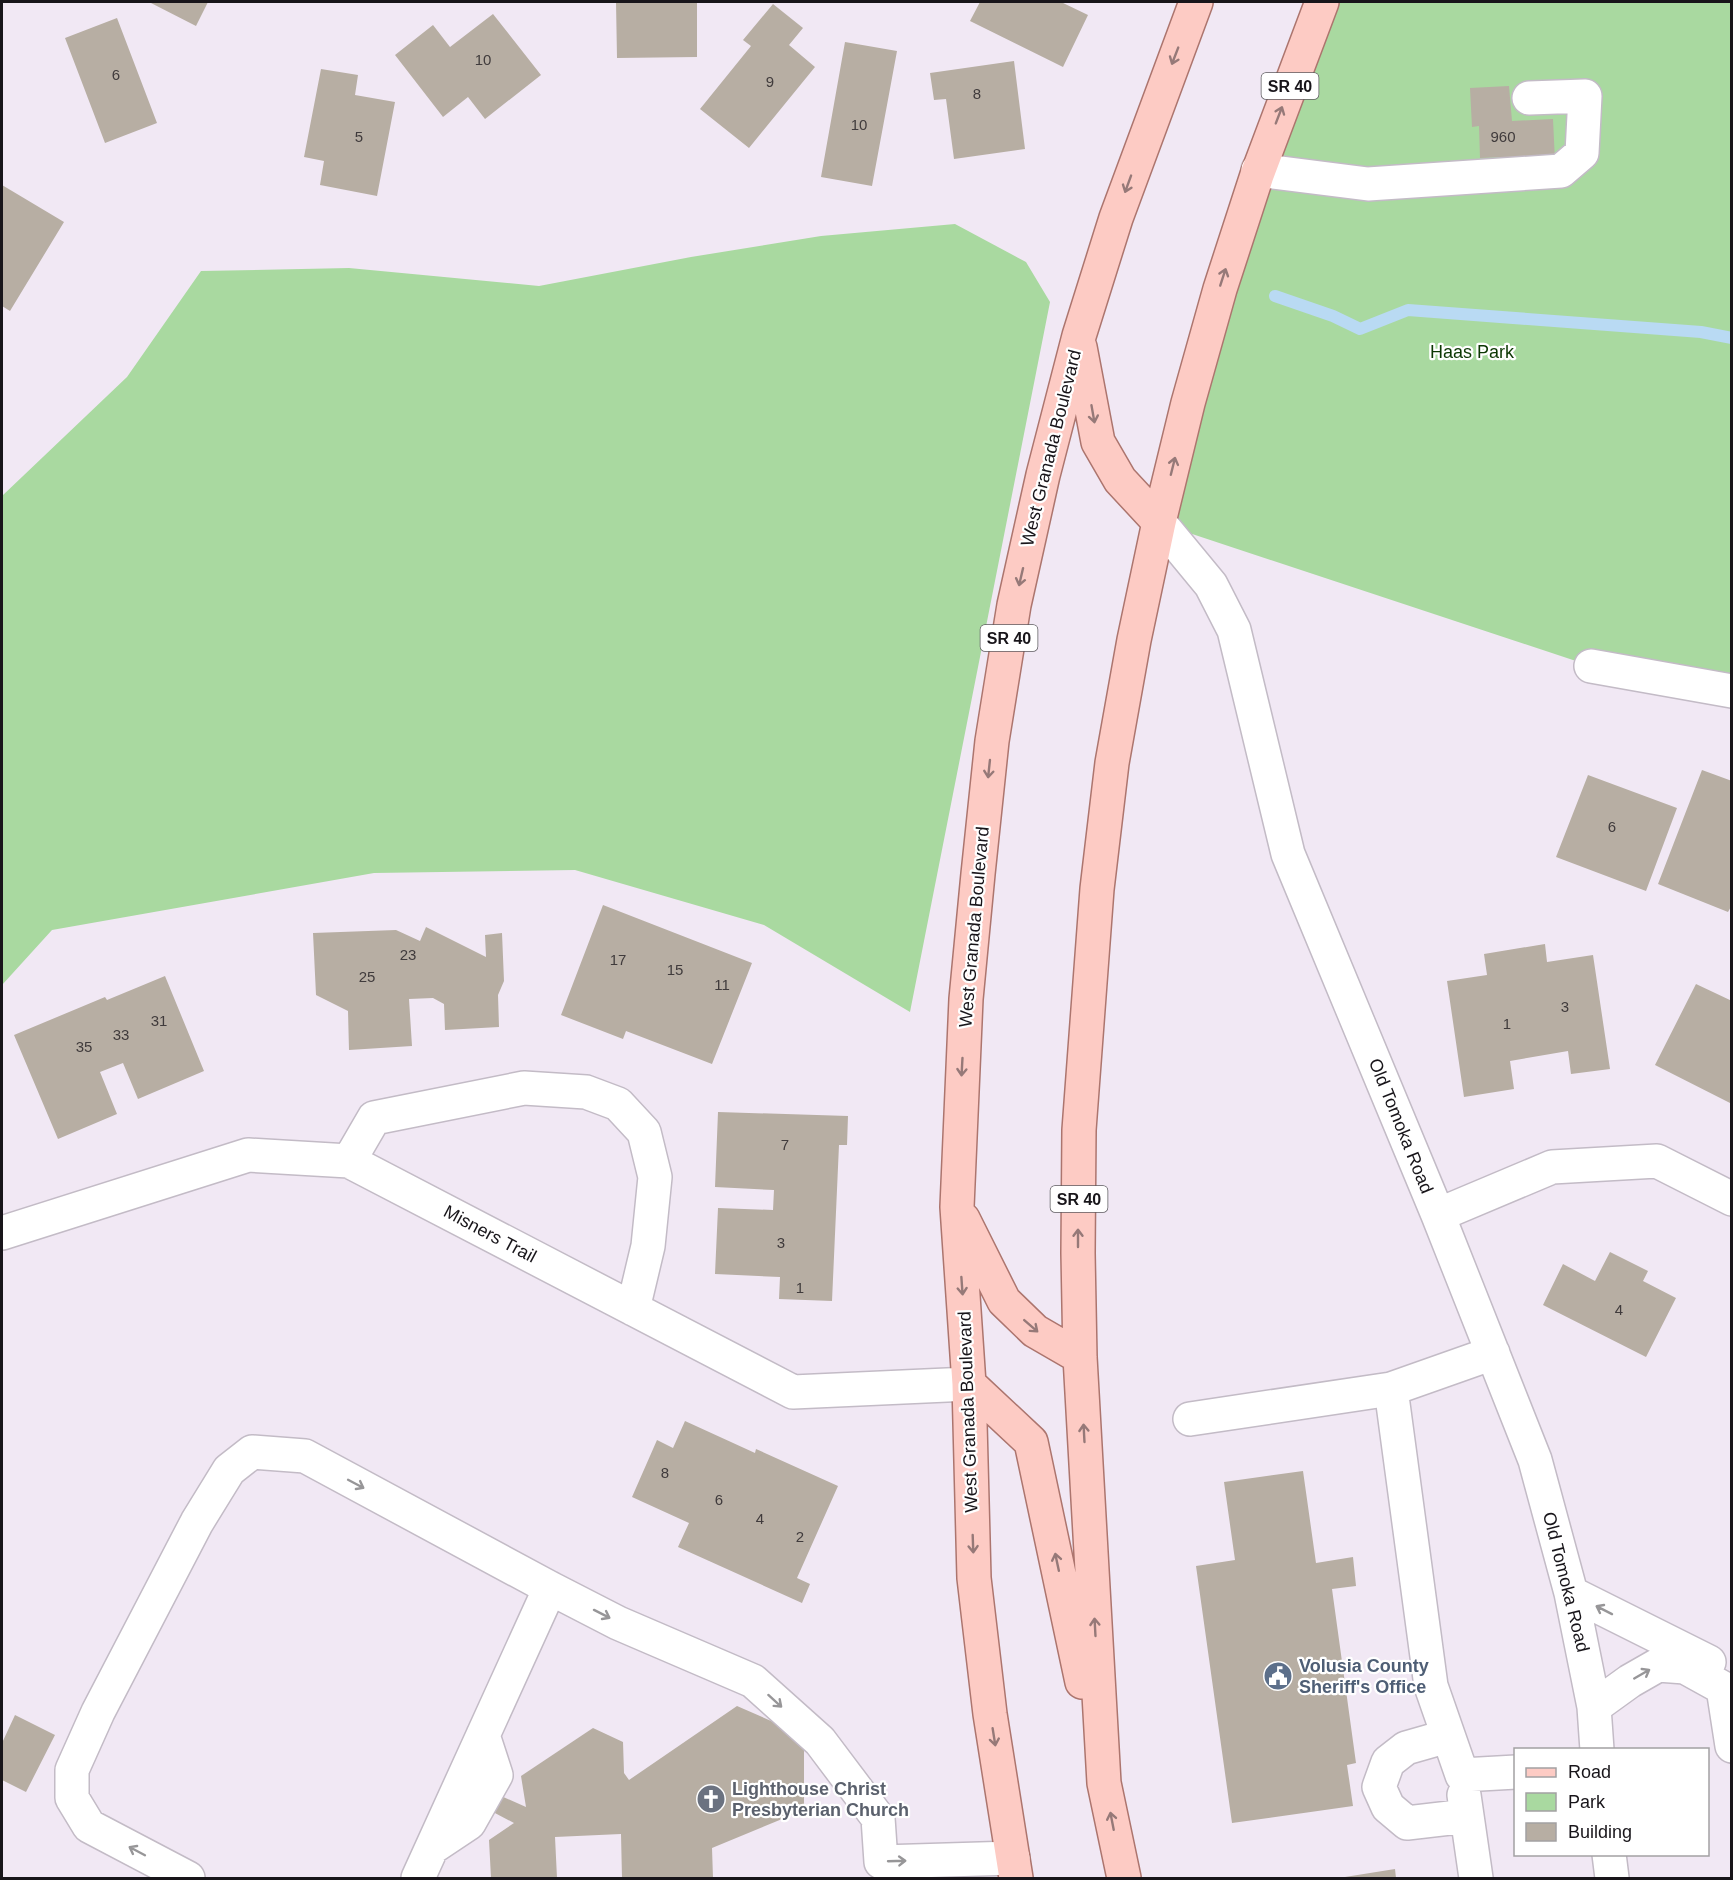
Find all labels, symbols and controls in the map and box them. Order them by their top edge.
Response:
one-way arrow [1169,46,1180,65]
house number: 10 [475,51,491,68]
house number: 6 [112,66,120,83]
house number: 9 [766,73,774,90]
road number: SR 40 [1262,73,1318,99]
house number: 8 [973,85,981,102]
one-way arrow [1274,106,1285,125]
house number: 10 [851,116,867,133]
house number: 5 [355,128,363,145]
house number: 960 [1490,128,1516,145]
one-way arrow [1122,174,1133,193]
one-way arrow [1219,268,1230,287]
park label: Haas Park [1430,342,1515,362]
street label: West Granada Boulevard [1017,348,1085,548]
one-way arrow [1088,404,1099,423]
one-way arrow [1167,456,1179,475]
one-way arrow [1014,567,1026,586]
road number: SR 40 [980,625,1038,651]
one-way arrow [984,759,995,778]
house number: 6 [1608,818,1616,835]
street label: West Granada Boulevard [955,826,993,1028]
house number: 23 [400,946,416,963]
house number: 17 [610,951,626,968]
house number: 15 [667,961,683,978]
house number: 25 [359,968,375,985]
house number: 11 [714,976,730,993]
house number: 3 [1561,998,1569,1015]
house number: 31 [151,1012,167,1029]
house number: 1 [1503,1015,1511,1032]
house number: 33 [113,1026,129,1043]
house number: 35 [76,1038,92,1055]
street label: Old Tomoka Road [1365,1056,1437,1196]
one-way arrow [957,1057,968,1077]
house number: 7 [781,1136,789,1153]
road number: SR 40 [1050,1186,1108,1212]
street label: Misners Trail [440,1201,540,1267]
one-way arrow [1072,1228,1084,1248]
house number: 3 [777,1234,785,1251]
one-way arrow [957,1275,968,1295]
house number: 1 [796,1279,804,1296]
house number: 4 [1615,1301,1623,1318]
street label: West Granada Boulevard [954,1311,982,1513]
one-way arrow [1023,1319,1038,1333]
one-way arrow [1079,1423,1090,1443]
house number: 8 [661,1464,669,1481]
one-way arrow [347,1478,364,1490]
house number: 6 [715,1491,723,1508]
house number: 4 [756,1510,764,1527]
street label: Old Tomoka Road [1539,1510,1593,1654]
house number: 2 [796,1528,804,1545]
one-way arrow [967,1533,979,1553]
one-way arrow [1050,1553,1062,1572]
one-way arrow [1596,1603,1614,1615]
one-way arrow [592,1609,610,1621]
one-way arrow [1090,1618,1101,1638]
place label: Volusia County Sheriff's Office [1299,1656,1429,1697]
public building icon: Volusia County Sheriff's Office [1262,1660,1294,1692]
one-way arrow [1633,1668,1650,1680]
one-way arrow [767,1694,782,1708]
one-way arrow [989,1727,1000,1747]
legend [1514,1748,1709,1856]
text: Road [1568,1762,1611,1782]
place label: Lighthouse Christ Presbyterian Church [732,1779,909,1820]
church icon: Lighthouse Christ Presbyterian Church [695,1783,727,1815]
text: Park [1568,1792,1606,1812]
one-way arrow [1106,1812,1117,1832]
text: Building [1568,1822,1632,1842]
one-way arrow [128,1845,146,1856]
one-way arrow [886,1856,906,1867]

